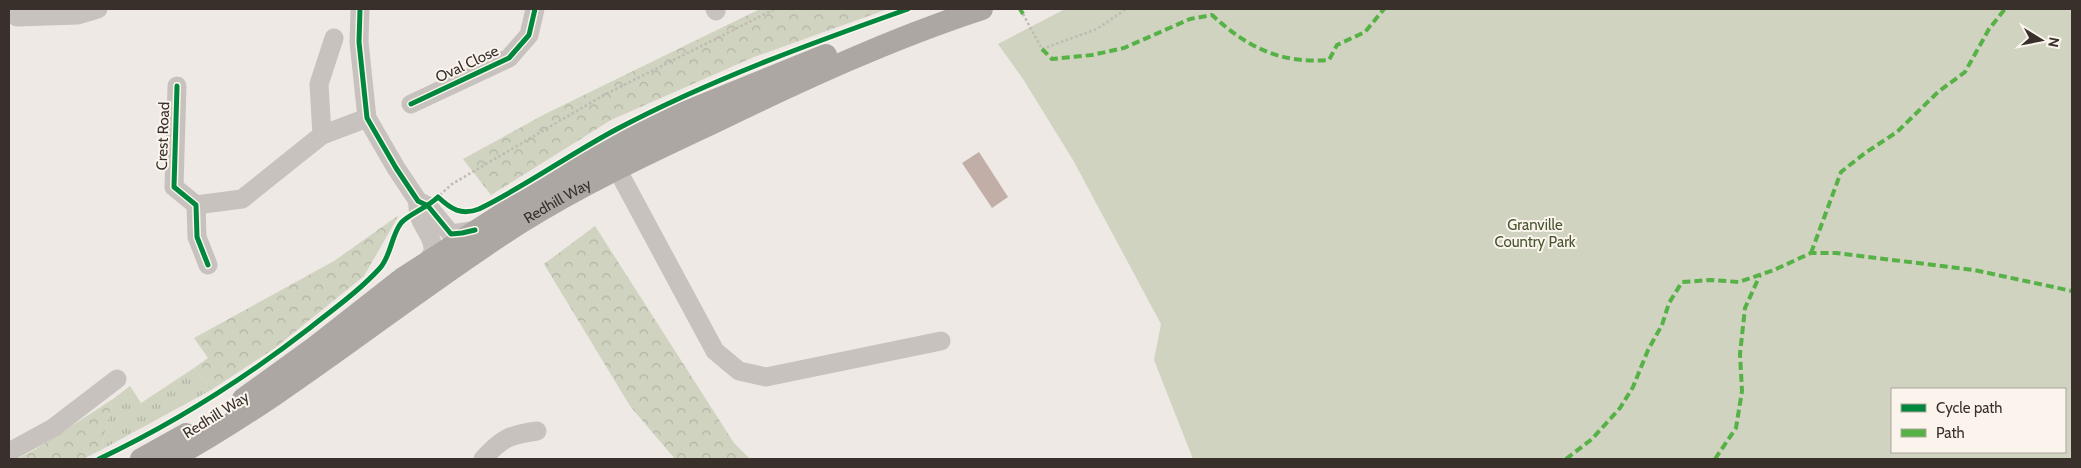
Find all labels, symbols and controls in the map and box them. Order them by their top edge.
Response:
north arrow [2016,15,2066,65]
text: N [2044,36,2064,49]
street label: Oval Close [432,41,502,86]
street label: Crest Road [153,101,173,171]
street label: Redhill Way [521,175,595,227]
park label: Granville Country Park [1494,216,1576,251]
street label: Redhill Way [180,387,253,442]
legend [1891,388,2066,453]
text: Cycle path [1936,399,2002,417]
text: Path [1936,424,1965,442]

